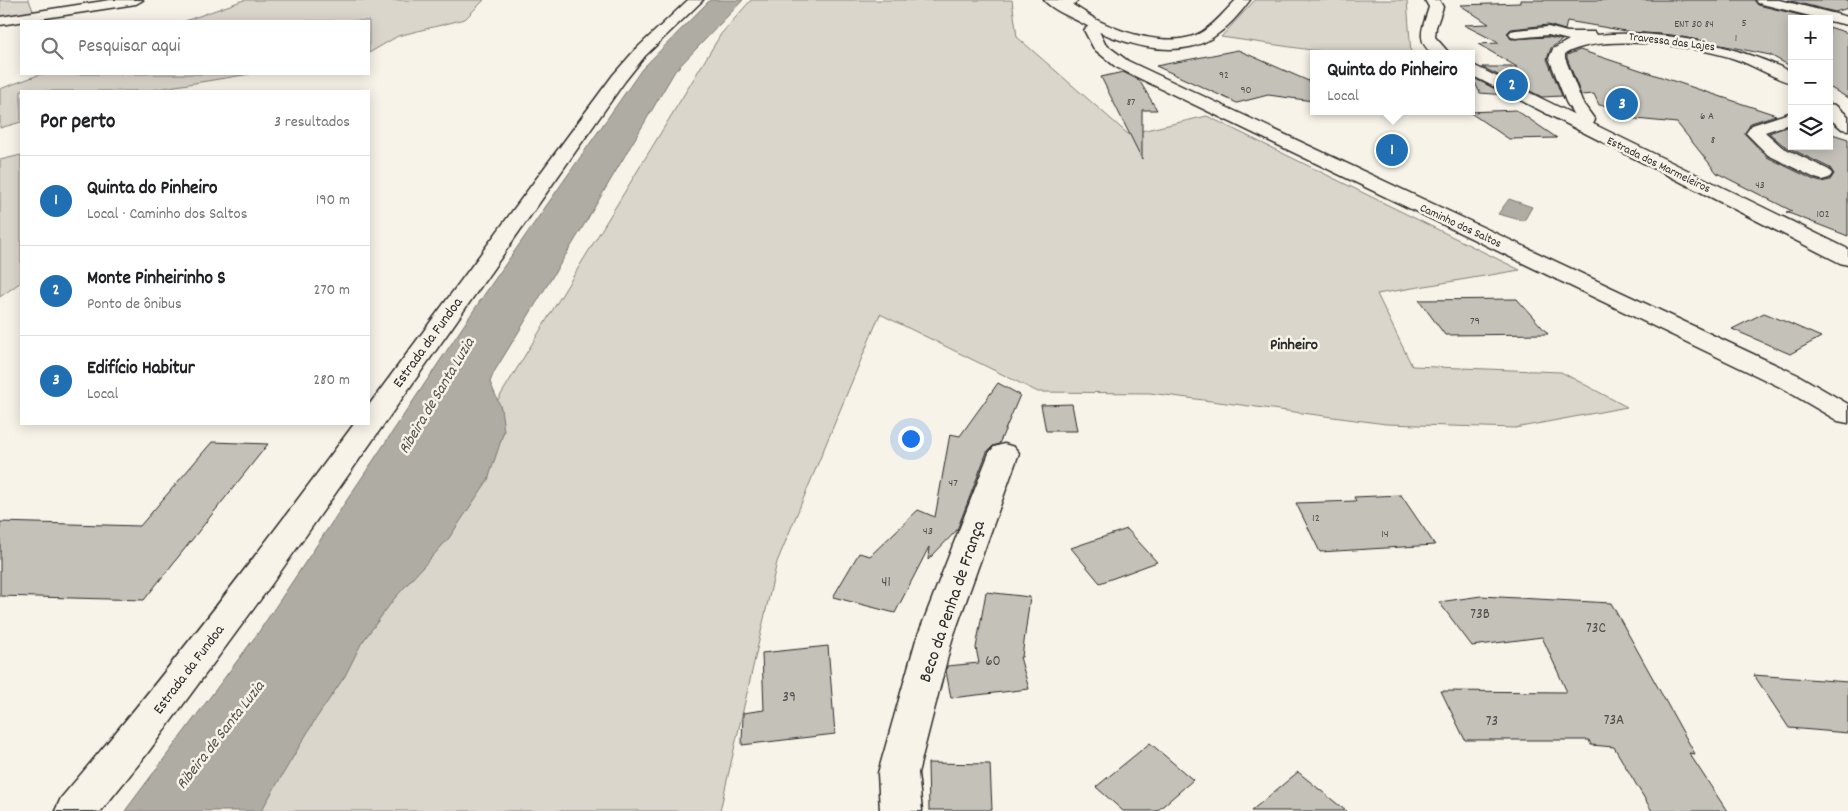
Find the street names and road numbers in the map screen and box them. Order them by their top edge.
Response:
street label: Travessa das Lajes [1628,29,1716,56]
street label: Estrada dos Marmeleiros [1604,133,1713,198]
street label: Caminho dos Saltos [1417,200,1504,253]
street label: Estrada da Fundoa [388,293,470,393]
street label: Beco da Penha de França [914,517,993,686]
street label: Estrada da Fundoa [149,620,231,720]

